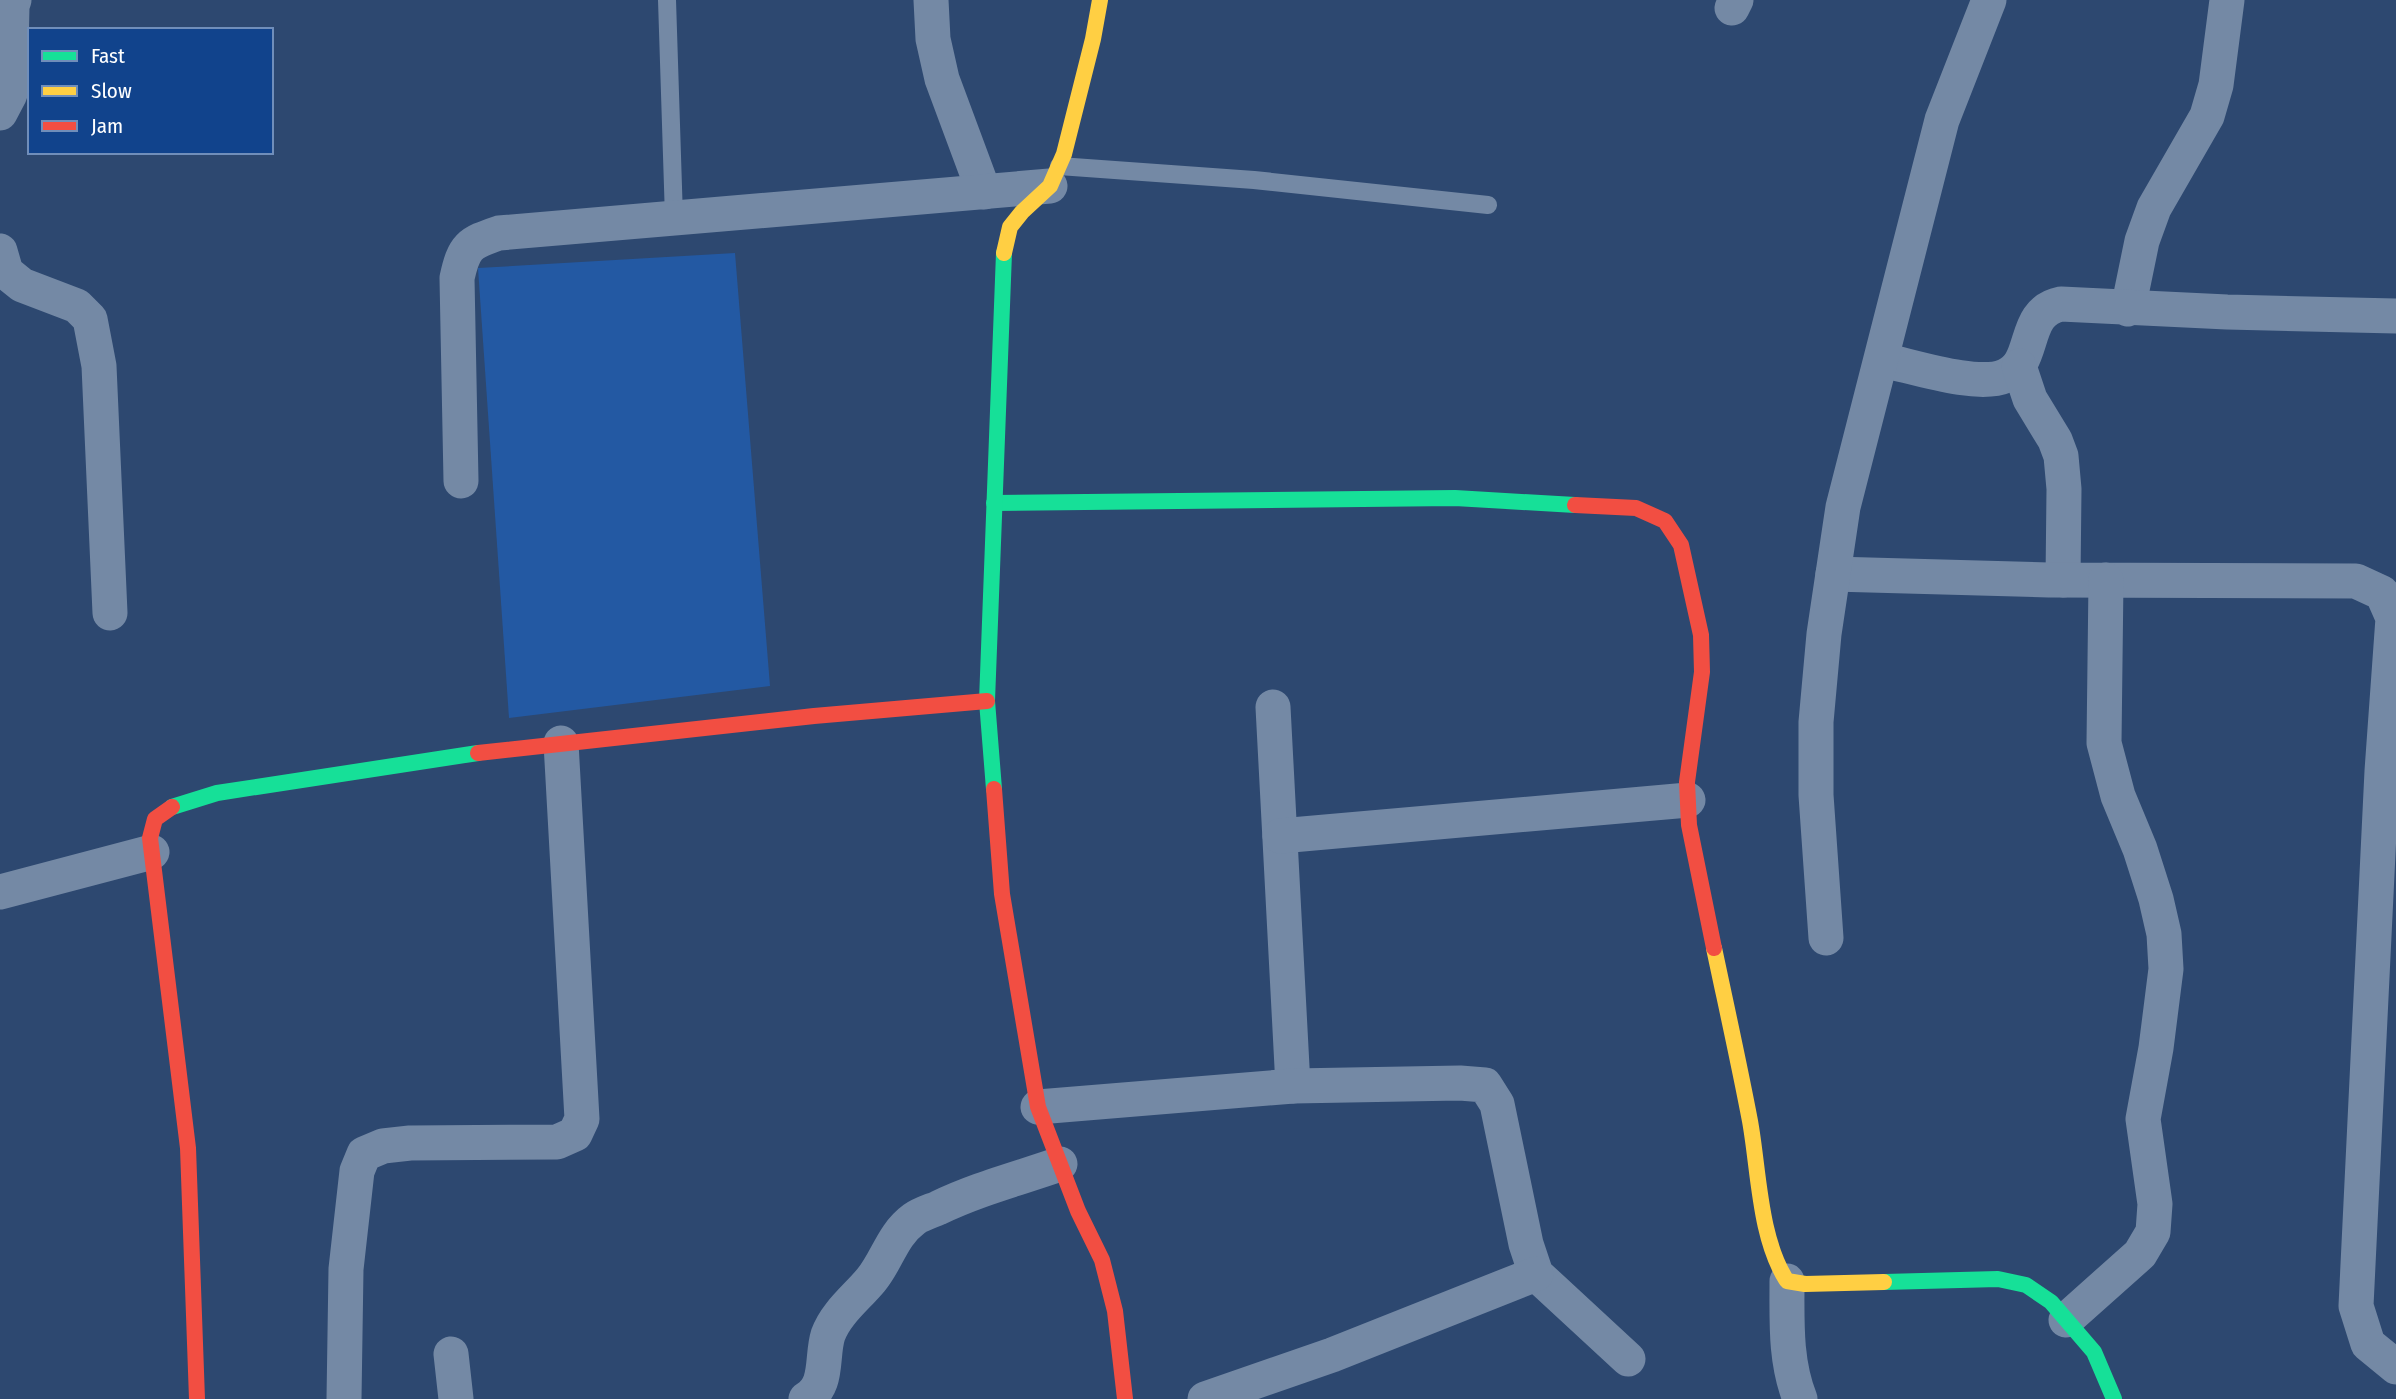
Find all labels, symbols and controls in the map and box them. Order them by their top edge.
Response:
legend [28,28,273,154]
text: Fast [91,43,125,69]
text: Slow [91,78,132,104]
text: Jam [91,113,123,139]

